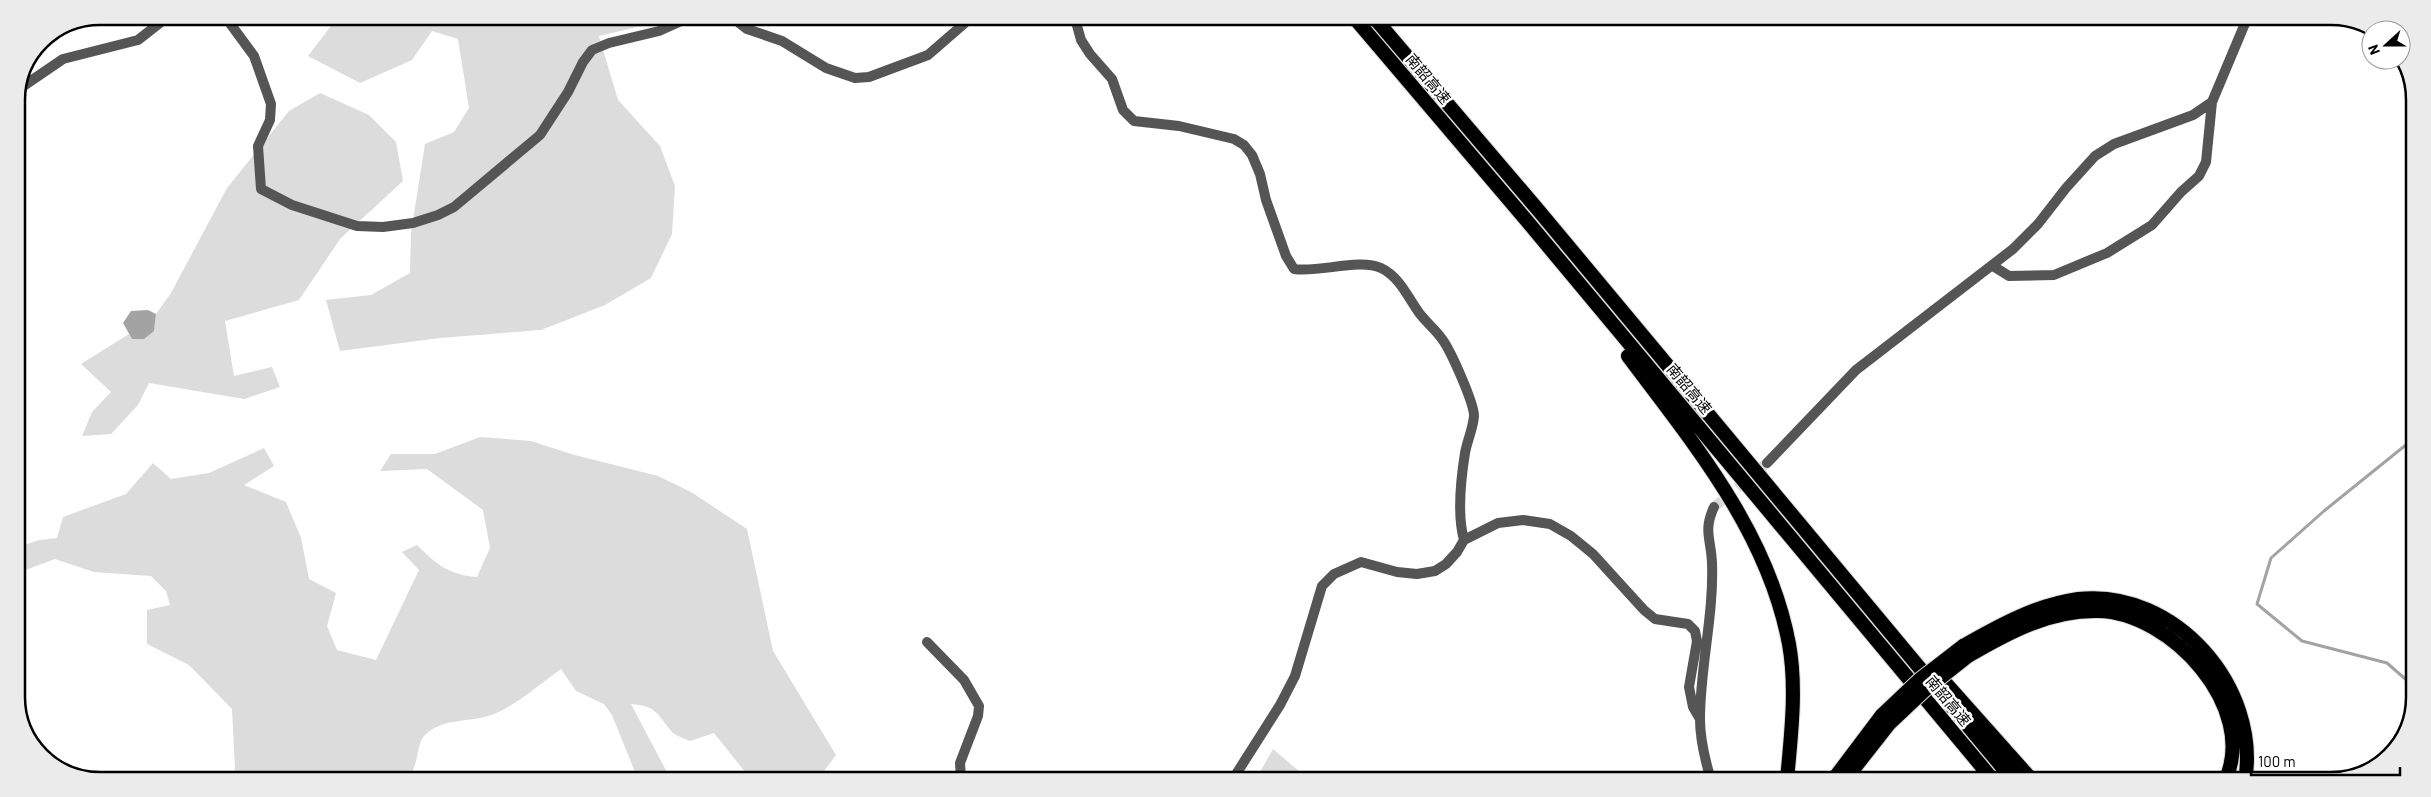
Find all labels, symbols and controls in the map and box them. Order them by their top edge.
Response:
north arrow [2361,20,2411,70]
text: N [2364,42,2383,57]
street label: 南韶高速 [1403,50,1455,107]
street label: 南韶高速 [1664,360,1716,417]
street label: 南韶高速 [1923,672,1975,729]
scale bar [2251,744,2400,776]
text: 100 m [2258,752,2296,770]

